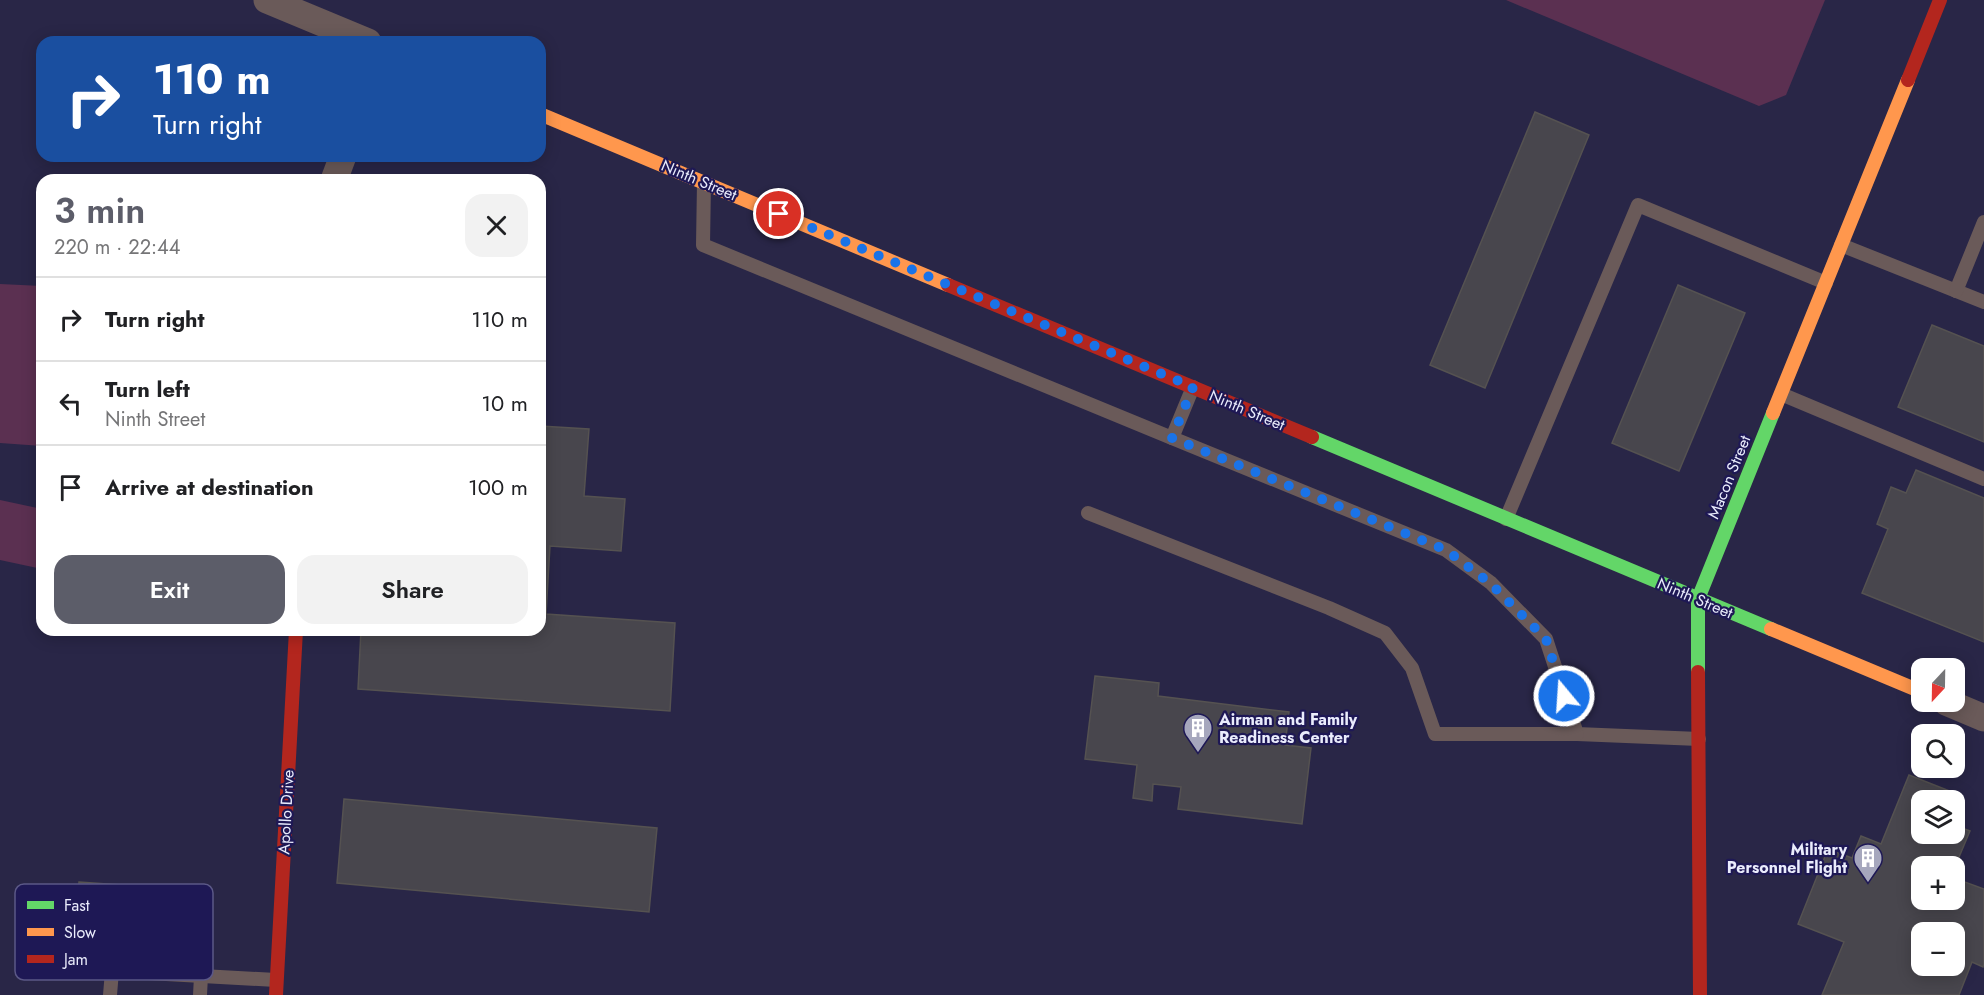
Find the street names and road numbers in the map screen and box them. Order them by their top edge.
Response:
street label: Ninth Street [658,154,741,206]
street label: Ninth Street [1206,384,1289,436]
street label: Macon Street [1702,432,1756,522]
street label: Ninth Street [1654,572,1737,624]
street label: Apollo Drive [272,769,300,855]

